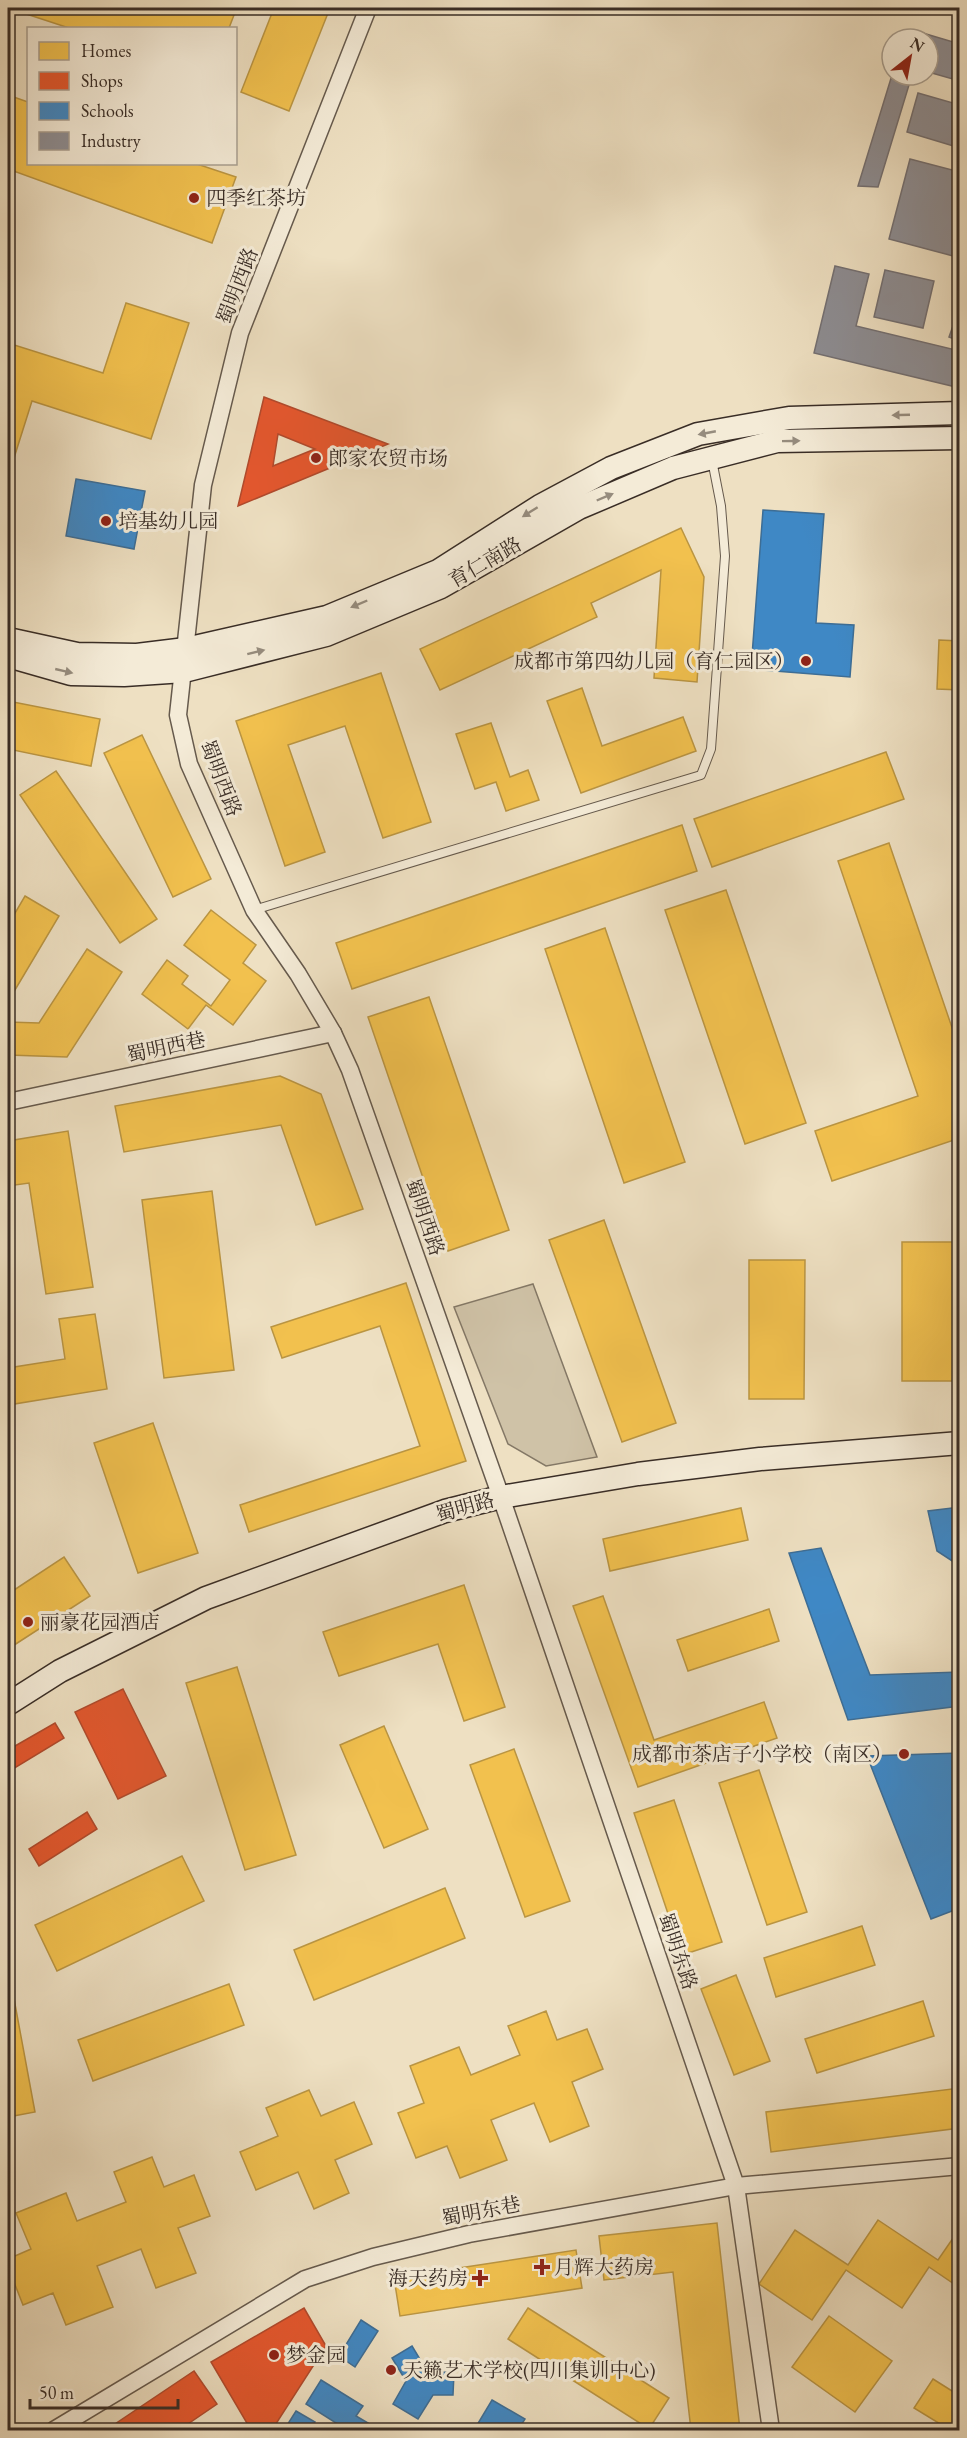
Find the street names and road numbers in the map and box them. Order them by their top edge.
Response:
street label: 蜀明西路 [211,244,263,328]
street label: 育仁南路 [444,531,526,593]
street label: 蜀明西路 [195,736,247,820]
street label: 蜀明西巷 [124,1026,208,1068]
street label: 蜀明西路 [400,1175,450,1259]
street label: 蜀明路 [433,1486,497,1528]
street label: 蜀明东路 [653,1909,703,1993]
street label: 蜀明东巷 [439,2191,523,2231]

